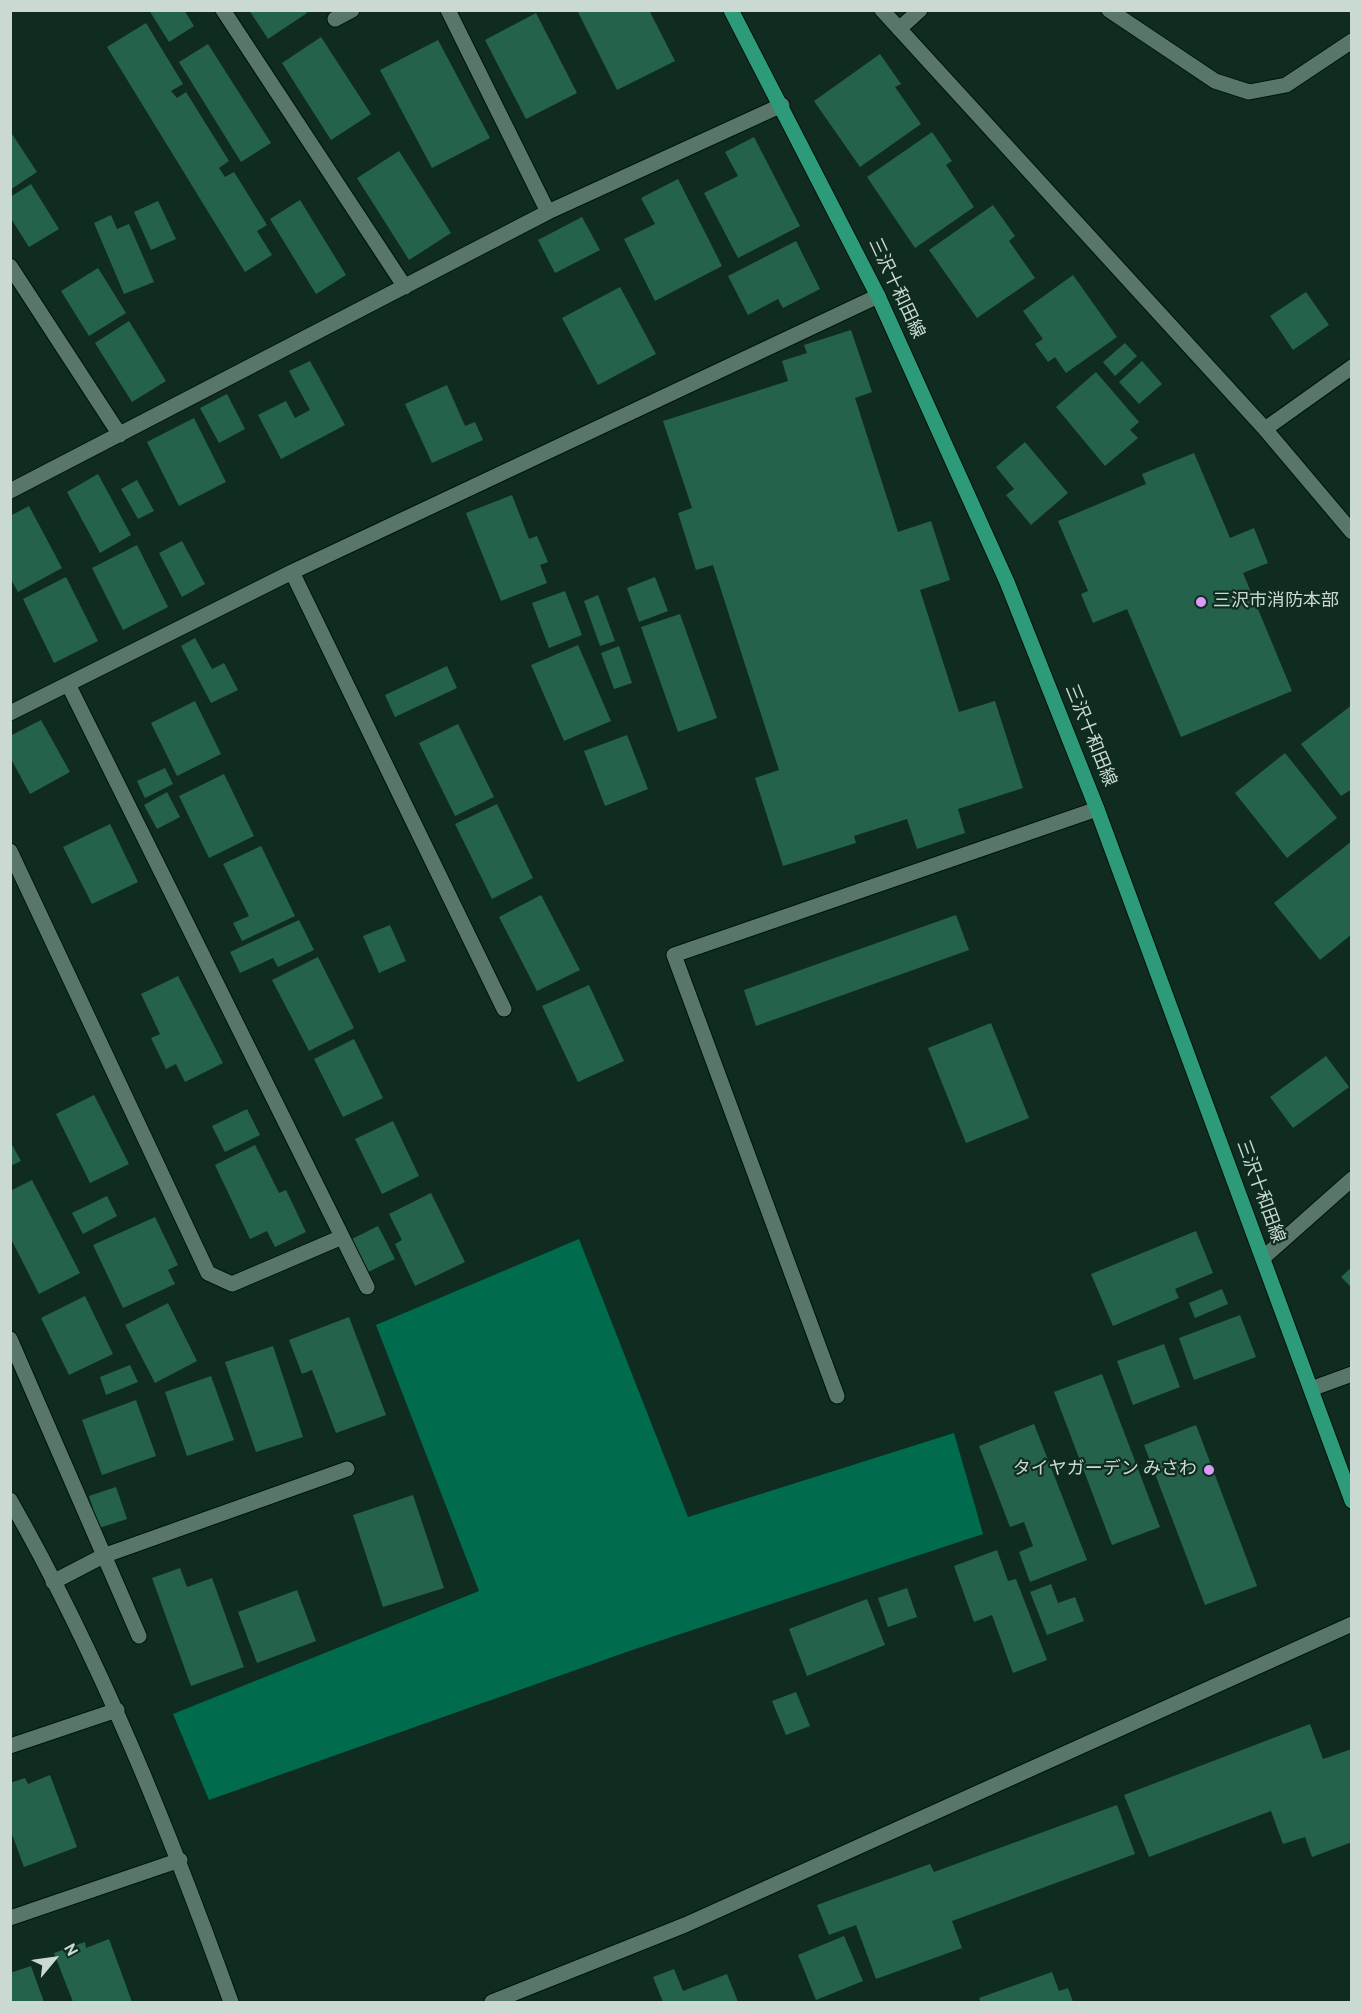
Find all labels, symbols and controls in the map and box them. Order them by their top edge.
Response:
street label: 三沢十和田線 [862,235,928,343]
place label: 三沢市消防本部 [1213,591,1339,613]
marker: 三沢市消防本部 [1194,595,1208,609]
street label: 三沢十和田線 [1059,682,1119,790]
street label: 三沢十和田線 [1230,1138,1288,1246]
place label: タイヤガーデン みさわ [1013,1459,1197,1481]
marker: タイヤガーデン みさわ [1202,1463,1216,1477]
north arrow [24,1929,84,1989]
text: N [58,1940,81,1960]

